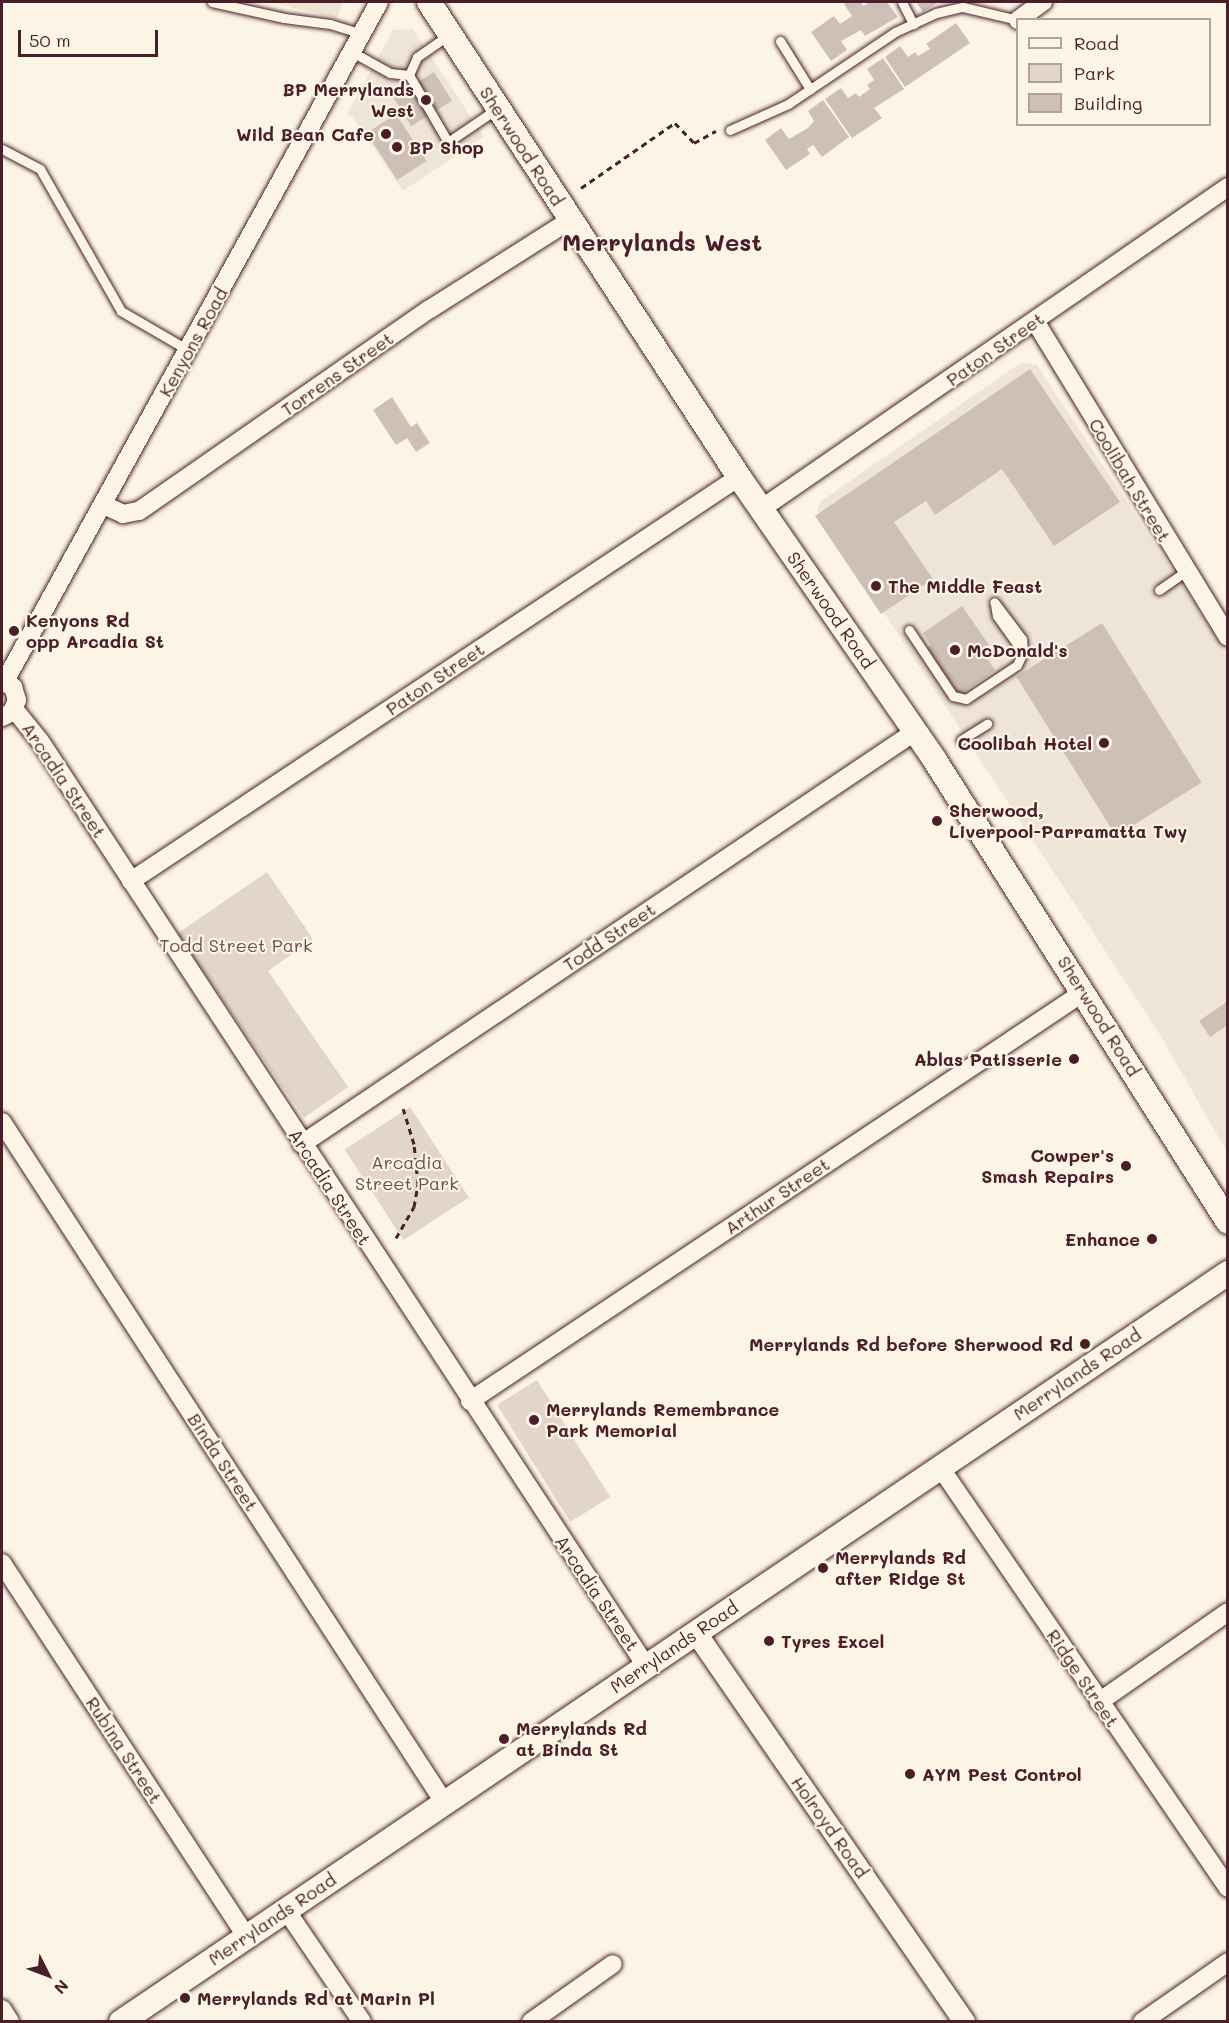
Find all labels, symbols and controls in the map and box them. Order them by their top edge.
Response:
scale bar [21,18,160,56]
legend [1016,18,1211,126]
text: 50 m [29,28,71,52]
text: Road [1074,31,1119,55]
text: Park [1074,61,1115,85]
place label: BP Merrylands West [283,79,414,122]
street label: Sherwood Road [475,82,569,210]
text: Building [1074,91,1142,115]
marker: BP Merrylands West [419,93,433,107]
place label: Wild Bean Cafe [236,123,374,145]
marker: Wild Bean Cafe [379,127,393,141]
place label: BP Shop [409,136,484,158]
marker: BP Shop [390,140,404,154]
district label: Merrylands West [562,228,762,256]
street label: Kenyons Road [154,284,232,400]
street label: Paton Street [942,308,1048,390]
street label: Torrens Street [277,327,397,421]
street label: Coolibah Street [1085,414,1175,546]
street label: Sherwood Road [783,547,879,673]
place label: The Middle Feast [888,575,1042,597]
marker: The Middle Feast [869,579,883,593]
place label: Kenyons Rd opp Arcadia St [26,610,164,652]
marker: Kenyons Rd opp Arcadia St [7,624,21,638]
street label: Paton Street [382,638,488,720]
place label: McDonald's [967,639,1068,661]
marker: McDonald's [948,643,962,657]
street label: Arcadia Street [17,718,111,842]
place label: Coolibah Hotel [957,732,1092,754]
marker: Coolibah Hotel [1097,736,1111,750]
place label: Sherwood, Liverpool-Parramatta Twy [949,800,1187,842]
marker: Sherwood, Liverpool-Parramatta Twy [930,814,944,828]
street label: Todd Street [559,898,659,976]
park label: Todd Street Park [159,934,313,956]
street label: Sherwood Road [1053,952,1145,1080]
place label: Ablas Patisserie [914,1048,1062,1070]
marker: Ablas Patisserie [1067,1052,1081,1066]
street label: Arcadia Street [284,1125,376,1249]
place label: Cowper's Smash Repairs [981,1145,1114,1188]
park label: Arcadia Street Park [355,1152,459,1194]
street label: Arthur Street [721,1153,833,1239]
marker: Cowper's Smash Repairs [1119,1159,1133,1173]
place label: Enhance [1065,1228,1140,1250]
marker: Enhance [1145,1232,1159,1246]
street label: Merrylands Road [1009,1323,1145,1425]
place label: Merrylands Rd before Sherwood Rd [749,1333,1073,1355]
marker: Merrylands Rd before Sherwood Rd [1078,1337,1092,1351]
place label: Merrylands Remembrance Park Memorial [546,1399,779,1442]
street label: Binda Street [183,1409,263,1515]
marker: Merrylands Remembrance Park Memorial [527,1413,541,1427]
street label: Arcadia Street [550,1531,644,1655]
place label: Merrylands Rd after Ridge St [835,1547,966,1590]
marker: Merrylands Rd after Ridge St [816,1561,830,1575]
street label: Merrylands Road [606,1596,742,1698]
street label: Ridge Street [1042,1625,1124,1731]
place label: Tyres Excel [781,1630,884,1652]
marker: Tyres Excel [762,1634,776,1648]
street label: Rubina Street [82,1693,166,1807]
place label: Merrylands Rd at Binda St [516,1718,647,1760]
marker: Merrylands Rd at Binda St [497,1732,511,1746]
place label: AYM Pest Control [922,1763,1082,1785]
marker: AYM Pest Control [903,1767,917,1781]
street label: Holroyd Road [787,1772,873,1882]
street label: Merrylands Road [204,1868,340,1970]
north arrow [18,1945,78,2005]
text: N [50,1976,74,1999]
place label: Merrylands Rd at Marin Pl [197,1987,435,2009]
marker: Merrylands Rd at Marin Pl [178,1991,192,2005]

